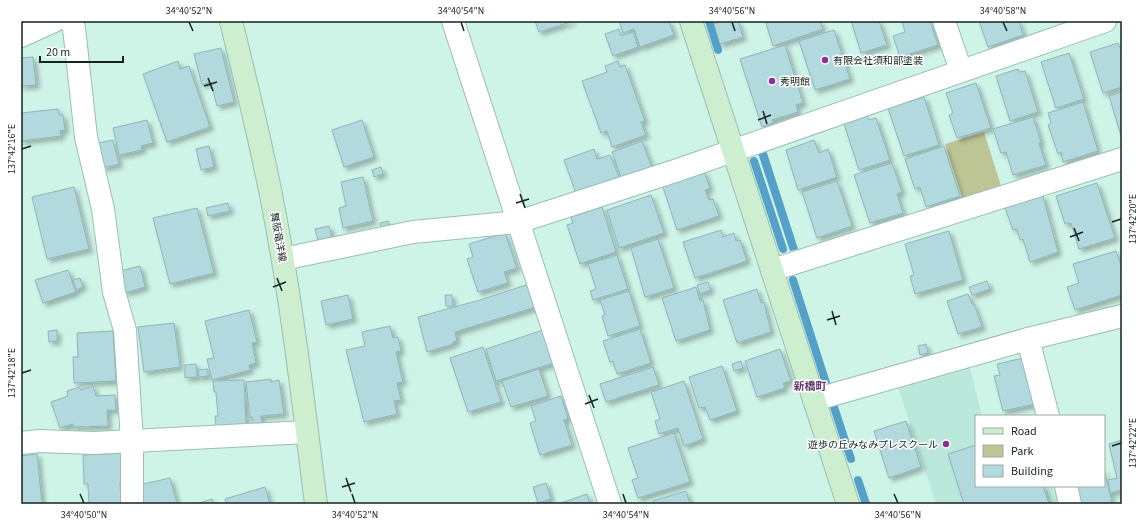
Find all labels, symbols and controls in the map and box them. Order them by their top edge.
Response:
text: 34°40'52"N [166,4,212,18]
text: 34°40'54"N [438,4,484,18]
text: 34°40'56"N [709,4,755,18]
text: 34°40'58"N [980,4,1026,18]
scale bar [40,38,123,64]
text: 20 m [46,44,70,61]
place label: 有限会社須和部塗装 [833,54,923,68]
marker: 有限会社須和部塗装 [820,55,830,65]
place label: 秀明館 [780,75,810,89]
marker: 秀明館 [767,76,777,86]
text: 137°42'16"E [5,124,19,174]
text: 137°42'20"E [1126,194,1140,244]
street label: 舞阪竜洋線 [267,211,289,263]
text: 137°42'18"E [5,348,19,398]
district label: 新橋町 [794,379,827,394]
legend [975,415,1105,487]
text: 137°42'22"E [1126,418,1140,468]
text: Road [1011,423,1037,440]
place label: 遊歩の丘みなみプレスクール [808,438,938,452]
marker: 遊歩の丘みなみプレスクール [941,439,951,449]
text: Park [1011,443,1033,460]
text: Building [1011,463,1053,480]
text: 34°40'50"N [61,508,107,522]
text: 34°40'52"N [332,508,378,522]
text: 34°40'54"N [603,508,649,522]
text: 34°40'56"N [875,508,921,522]

